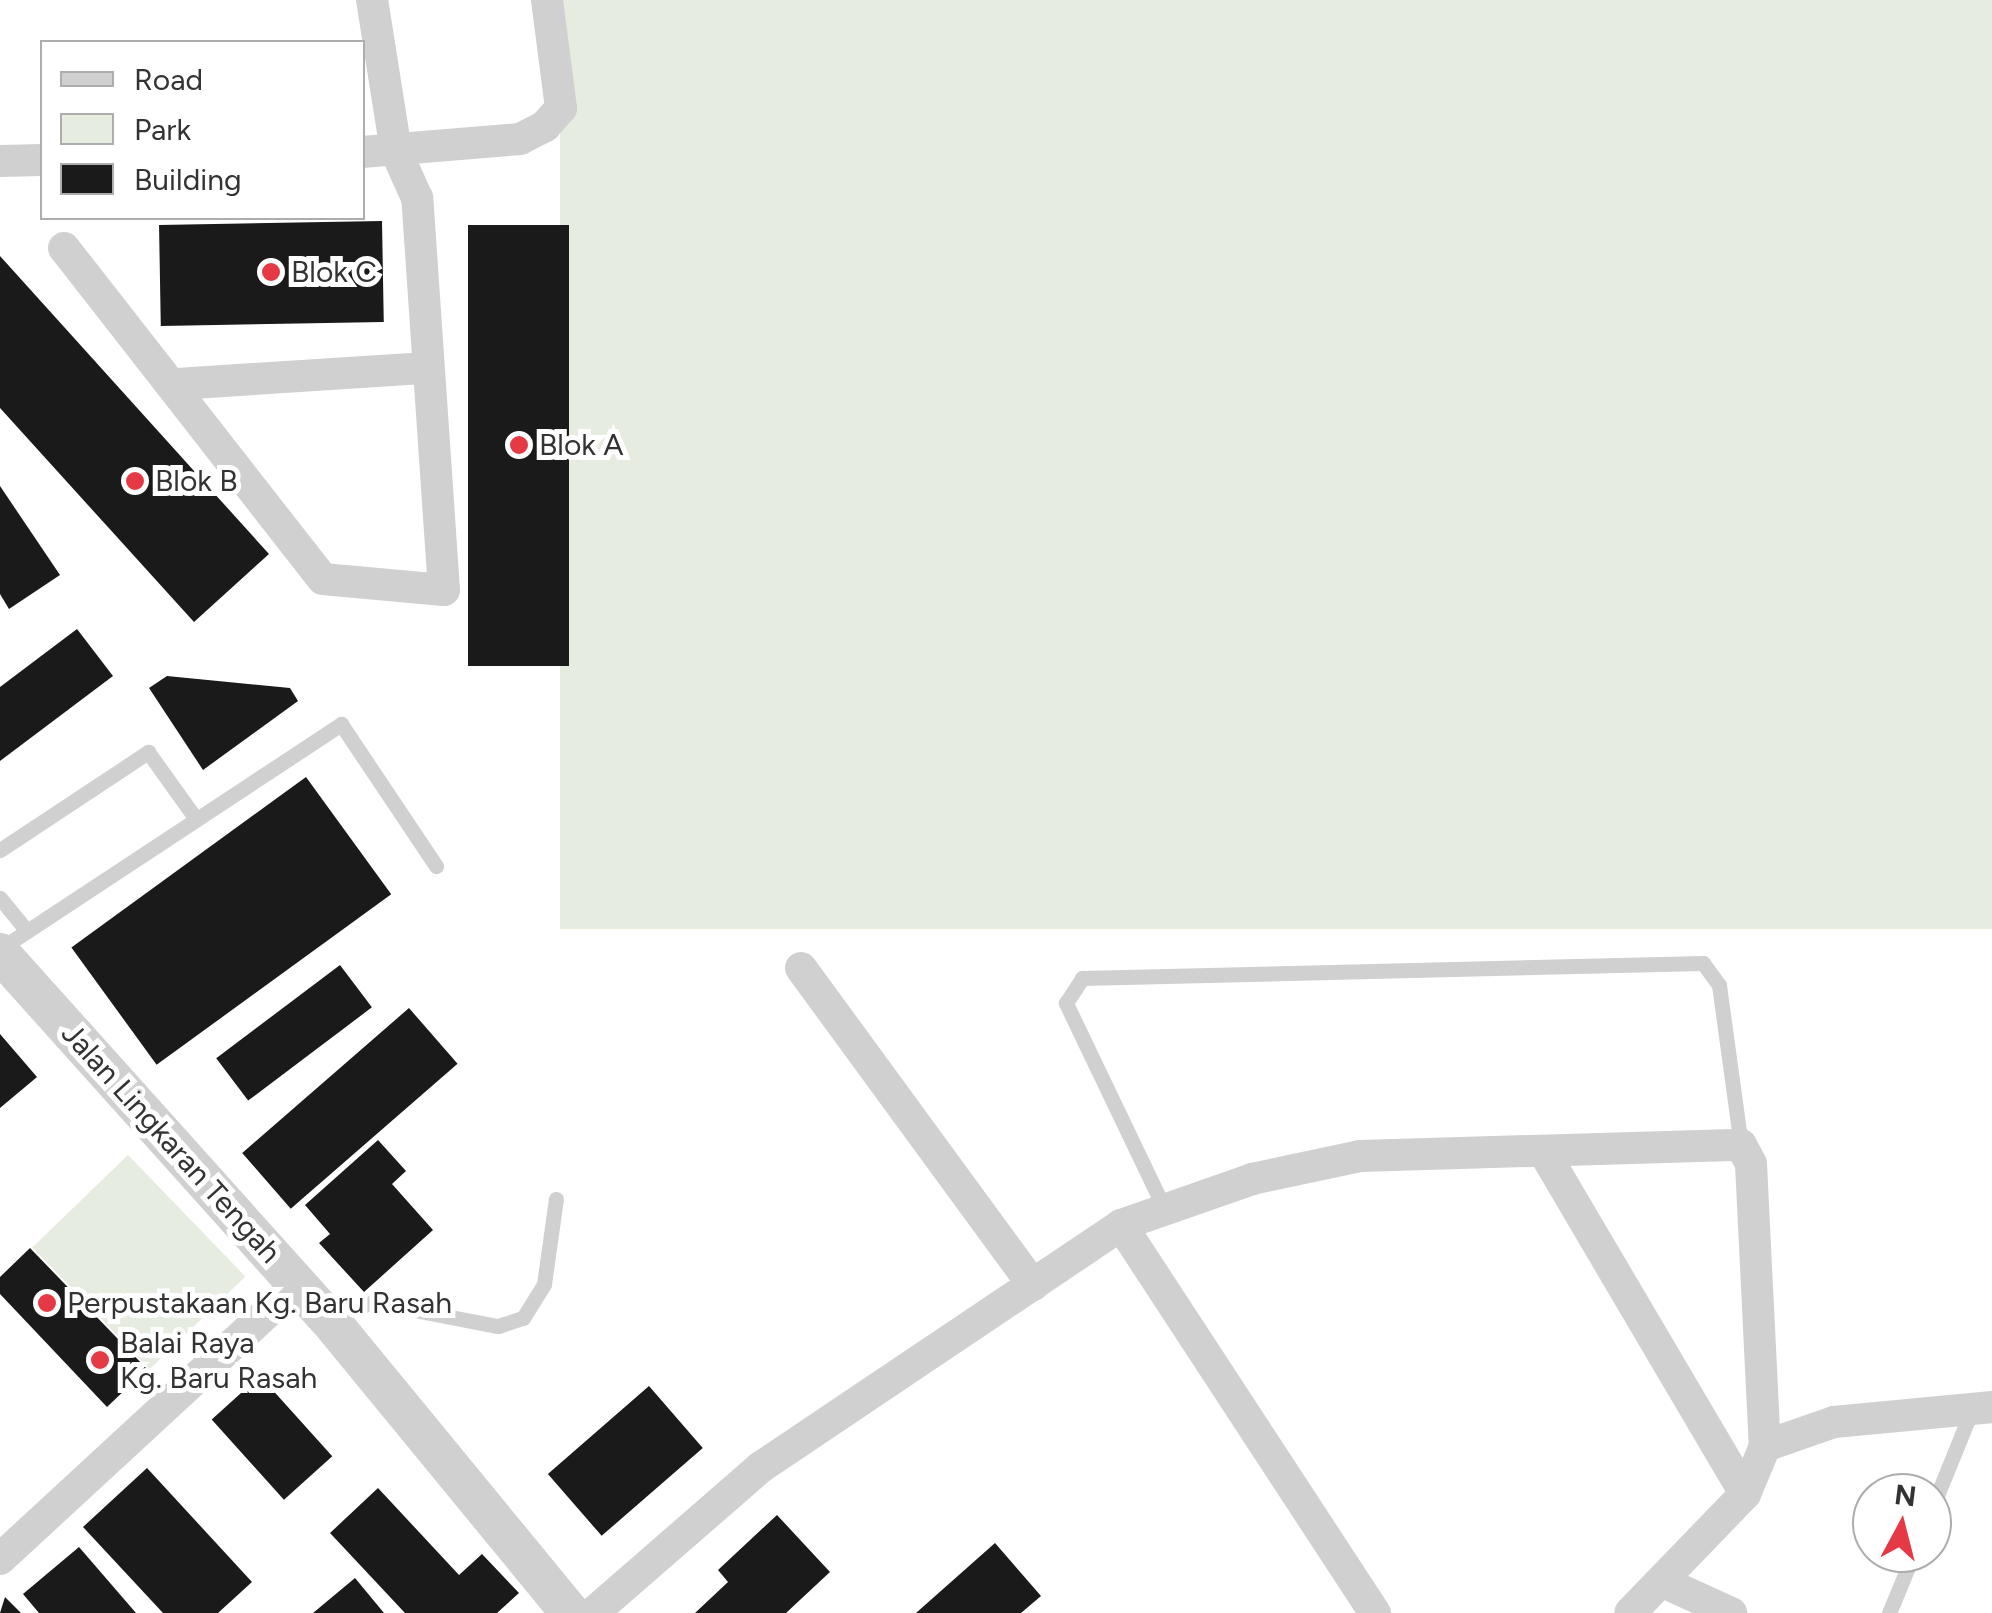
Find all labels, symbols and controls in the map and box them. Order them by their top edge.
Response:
legend [40,40,365,220]
text: Road [134,61,203,98]
text: Park [134,111,191,148]
text: Building [134,161,242,198]
place label: Blok C [291,254,377,290]
marker: Blok C [260,261,282,283]
place label: Blok A [539,427,624,463]
marker: Blok A [508,434,530,456]
place label: Blok B [155,463,238,499]
marker: Blok B [124,470,146,492]
street label: Jalan Lingkaran Tengah [54,1016,288,1270]
place label: Perpustakaan Kg. Baru Rasah [67,1285,452,1321]
marker: Perpustakaan Kg. Baru Rasah [36,1292,58,1314]
place label: Balai Raya Kg. Baru Rasah [120,1325,317,1396]
marker: Balai Raya Kg. Baru Rasah [89,1349,111,1371]
north arrow [1852,1473,1952,1573]
text: N [1893,1477,1918,1513]

